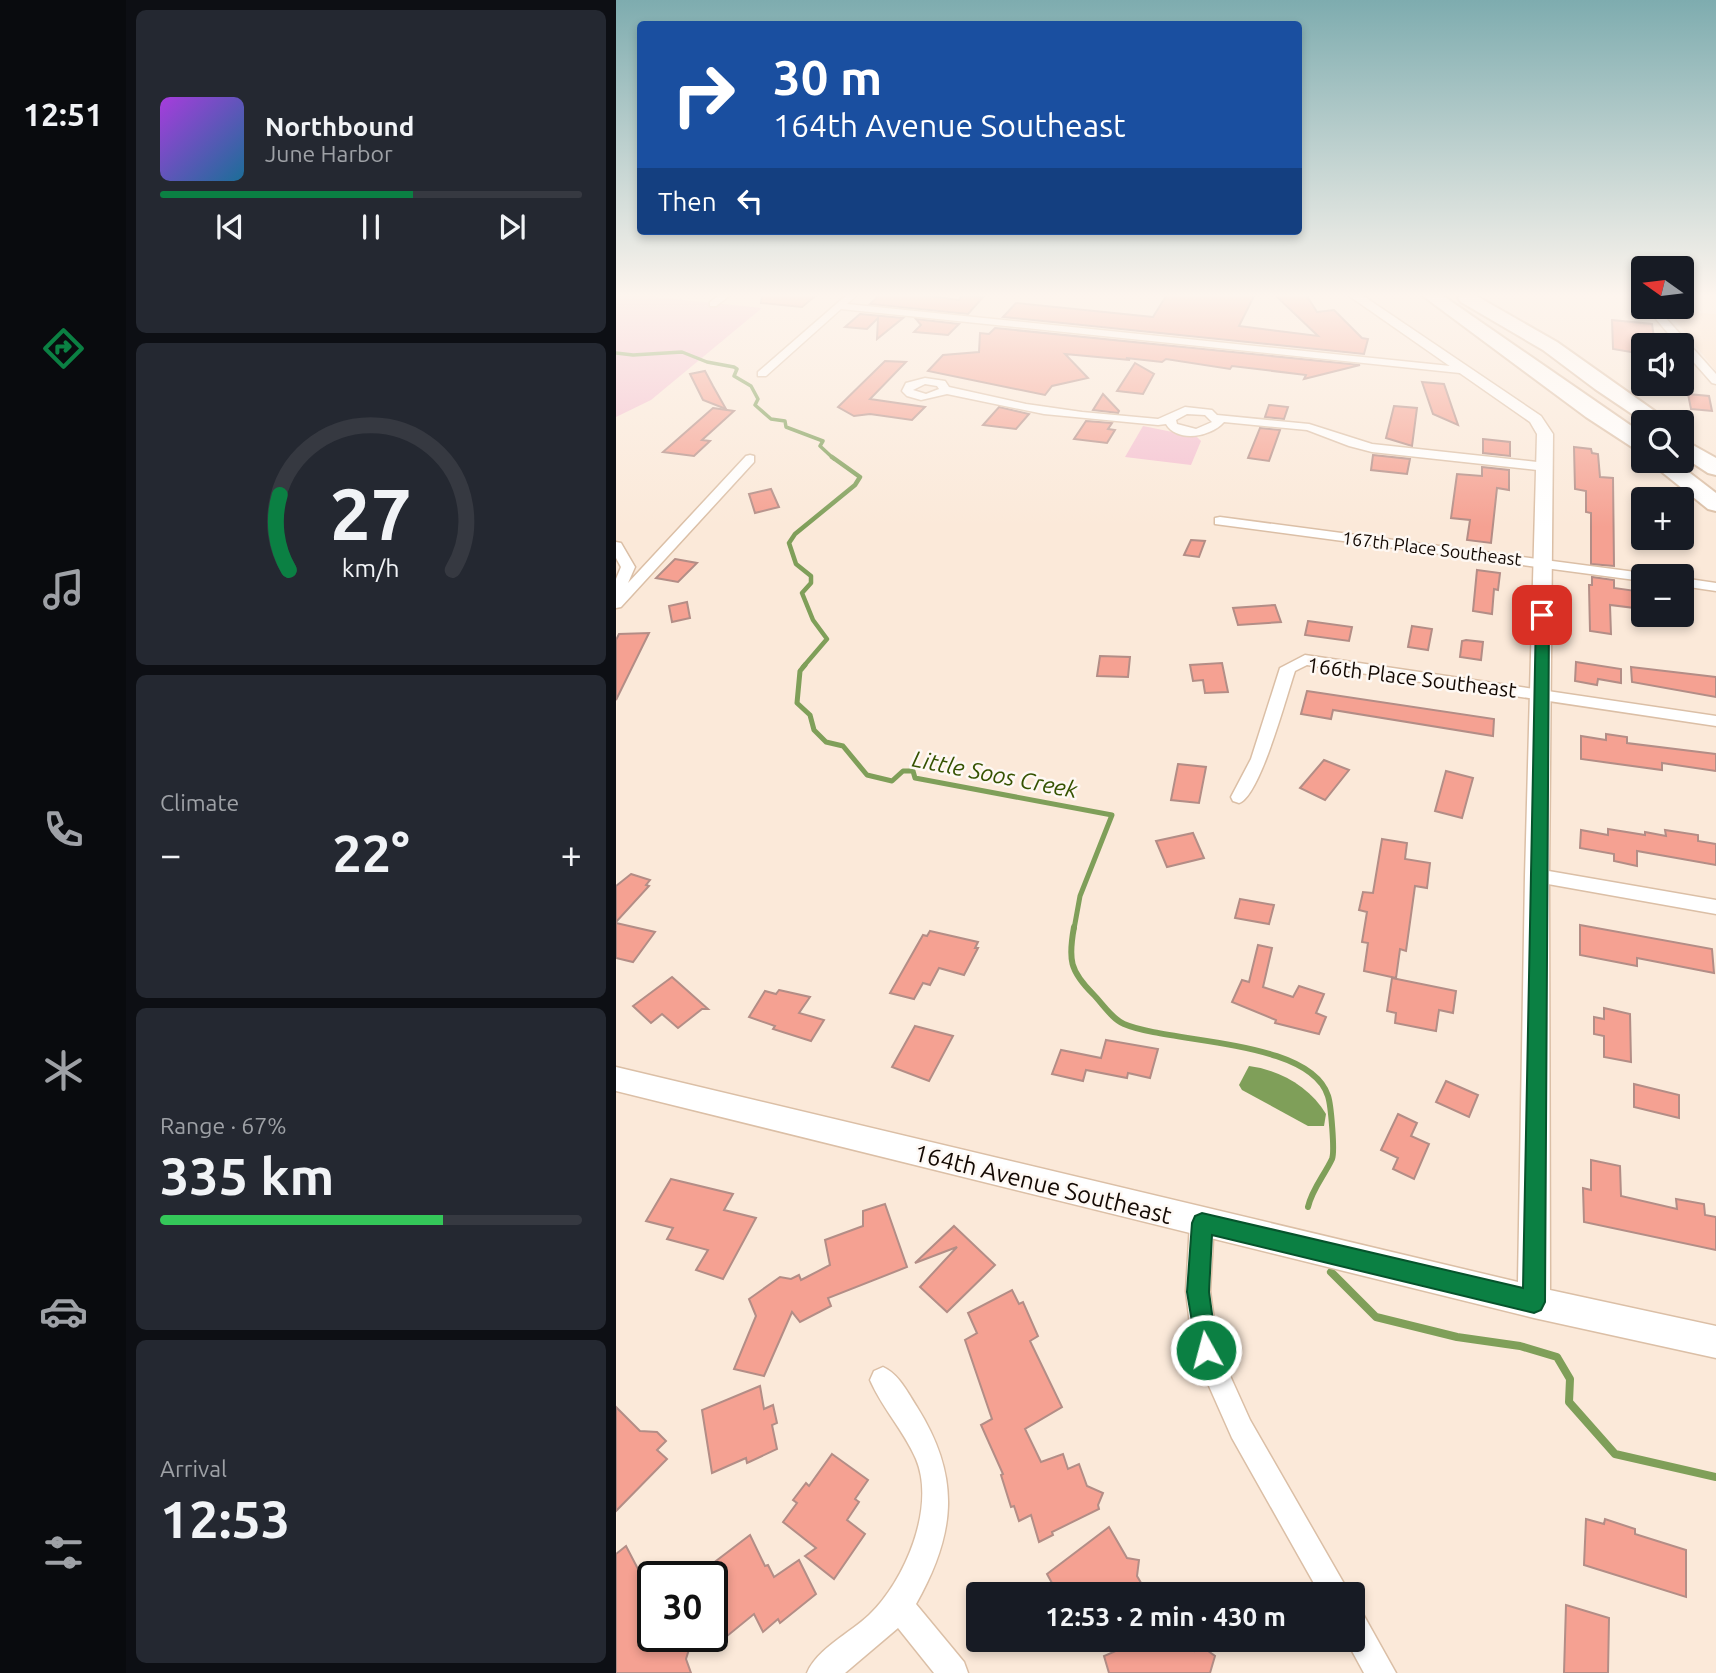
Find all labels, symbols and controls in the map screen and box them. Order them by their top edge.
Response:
icon: right [658,49,749,140]
text: 30 m [773,49,882,104]
text: 12:51 [23,96,103,132]
text: 164th Avenue Southeast [773,107,1126,143]
text: Northbound [265,112,414,141]
text: June Harbor [265,141,393,166]
icon: left [731,182,769,220]
text: Then [658,187,717,216]
icon: previous [211,208,249,246]
icon: pause [352,208,390,246]
icon: next [493,208,531,246]
north arrow [1631,256,1694,318]
map controls [1631,256,1694,627]
icon: directions [39,324,88,373]
button: sound [1631,333,1694,396]
button: search [1631,410,1694,473]
text: 27 [330,472,412,554]
button: + [1631,487,1694,550]
street label: 167th Place Southeast [1341,527,1523,569]
text: km/h [342,554,400,582]
button: − [1631,564,1694,627]
icon: music [39,565,88,614]
pin [1512,585,1572,645]
icon: arrive [1523,596,1561,634]
street label: 166th Place Southeast [1306,652,1518,702]
water label: Little Soos Creek [910,746,1080,802]
text: Climate [160,790,239,815]
icon: phone [39,805,88,854]
text: 22° [332,824,410,882]
text: − [160,833,181,875]
text: + [561,833,582,875]
icon: climate [39,1046,88,1095]
text: Range · 67% [160,1113,287,1138]
street label: 164th Avenue Southeast [911,1139,1175,1229]
text: 335 km [160,1147,334,1205]
icon: car [39,1287,88,1336]
position arrow [1169,1313,1243,1387]
text: Arrival [160,1456,227,1481]
text: 12:53 [160,1490,290,1548]
icon: filters [39,1528,88,1577]
speed limit sign: 30 [637,1561,728,1652]
text: 12:53 · 2 min · 430 m [1045,1602,1286,1631]

